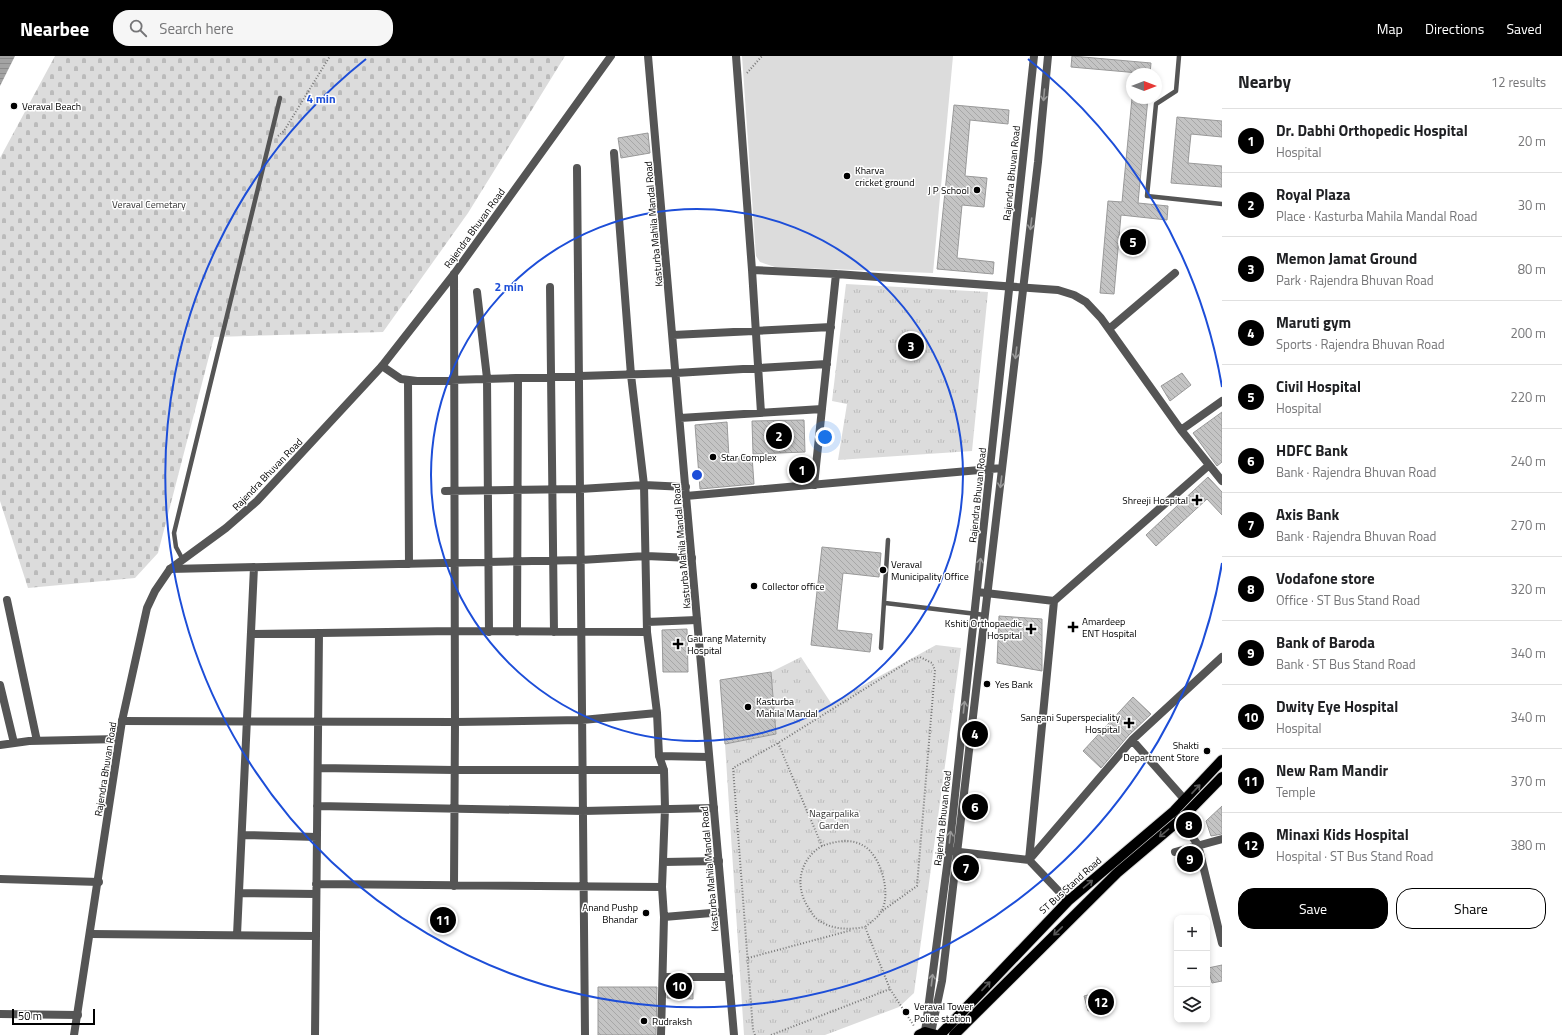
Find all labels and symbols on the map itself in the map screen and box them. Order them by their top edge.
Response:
north arrow [1126,68,1162,104]
one-way arrow [1041,88,1048,101]
text: 4 min [306,89,336,108]
place label: Veraval Beach [22,99,81,114]
marker: Veraval Beach [9,101,19,111]
street label: Rajendra Bhuvan Road [999,125,1024,221]
street label: Kasturba Mahila Mandal Road [641,161,666,287]
place label: Kharva cricket ground [855,163,915,190]
marker: Kharva cricket ground [842,171,852,181]
place label: J P School [928,183,969,198]
street label: Rajendra Bhuvan Road [440,185,509,271]
marker: J P School [972,185,982,195]
park label: Veraval Cemetary [112,197,186,212]
one-way arrow [1027,217,1035,230]
pin: 5 [1120,227,1146,257]
text: 2 min [494,277,524,296]
pin: 3 [898,331,924,361]
one-way arrow [1012,346,1020,359]
pin: 2 [766,421,792,451]
your location [815,427,835,447]
street label: Rajendra Bhuvan Road [229,435,306,514]
street label: Rajendra Bhuvan Road [965,447,990,543]
place label: Star Complex [721,450,777,465]
marker: Star Complex [708,452,718,462]
pin: 1 [789,455,815,485]
centre of rings [690,468,704,482]
one-way arrow [997,475,1004,488]
street label: Kasturba Mahila Mandal Road [669,483,694,609]
place label: Shreeji Hospital [1122,493,1188,508]
marker: Shreeji Hospital [1191,494,1203,506]
place label: Veraval Municipality Office [891,557,969,584]
one-way arrow [976,558,983,571]
marker: Veraval Municipality Office [878,565,888,575]
place label: Collector office [762,579,825,594]
marker: Collector office [749,581,759,591]
place label: Amardeep ENT Hospital [1082,614,1137,641]
place label: Kshiti Orthopaedic Hospital [945,616,1022,643]
marker: Amardeep ENT Hospital [1067,621,1079,633]
marker: Kshiti Orthopaedic Hospital [1025,623,1037,635]
place label: Gaurang Maternity Hospital [687,631,766,658]
marker: Gaurang Maternity Hospital [672,638,684,650]
place label: Yes Bank [995,677,1033,692]
marker: Yes Bank [982,679,992,689]
place label: Kasturba Mahila Mandal [756,694,818,721]
one-way arrow [961,701,968,714]
marker: Kasturba Mahila Mandal [743,702,753,712]
place label: Sangani Superspeciality Hospital [1020,710,1120,737]
marker: Sangani Superspeciality Hospital [1123,717,1135,729]
pin: 4 [962,719,988,749]
street label: Rajendra Bhuvan Road [91,721,120,817]
place label: Shakti Department Store [1123,738,1199,765]
marker: Shakti Department Store [1202,746,1212,756]
street label: Rajendra Bhuvan Road [930,770,955,866]
one-way arrow [1191,784,1200,794]
pin: 6 [962,792,988,822]
street label: Kasturba Mahila Mandal Road [697,806,722,932]
park label: Nagarpalika Garden [809,806,859,833]
pin: 8 [1176,810,1202,840]
one-way arrow [1159,829,1170,838]
one-way arrow [947,831,954,844]
pin: 9 [1177,844,1203,874]
pin: 7 [953,853,979,883]
street label: ST Bus Stand Road [1036,853,1105,918]
one-way arrow [1082,880,1093,889]
place label: Anand Pushp Bhandar [582,900,639,927]
pin: 11 [430,905,456,935]
marker: Anand Pushp Bhandar [641,908,651,918]
one-way arrow [1053,926,1063,936]
pin: 10 [666,971,692,1001]
one-way arrow [928,973,936,986]
one-way arrow [981,981,991,991]
pin: 12 [1088,987,1114,1017]
place label: Veraval Tower Police station [914,999,973,1026]
scale bar [12,1007,95,1026]
marker: Veraval Tower Police station [901,1007,911,1017]
place label: Rudraksh [652,1014,692,1029]
marker: Rudraksh [639,1016,649,1026]

